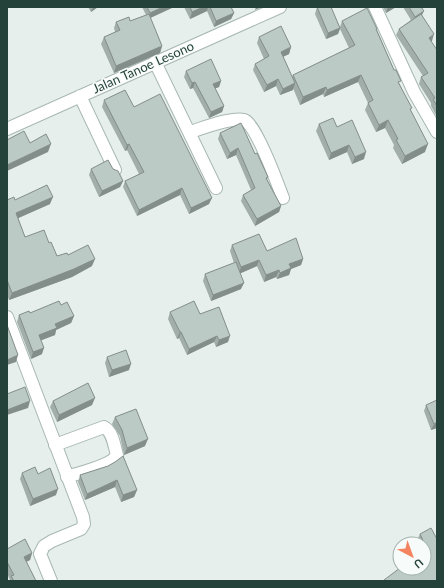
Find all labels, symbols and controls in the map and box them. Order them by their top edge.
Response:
street label: Jalan Tanoe Lesono [90,37,196,97]
north arrow [392,536,432,576]
text: U [412,556,426,572]

